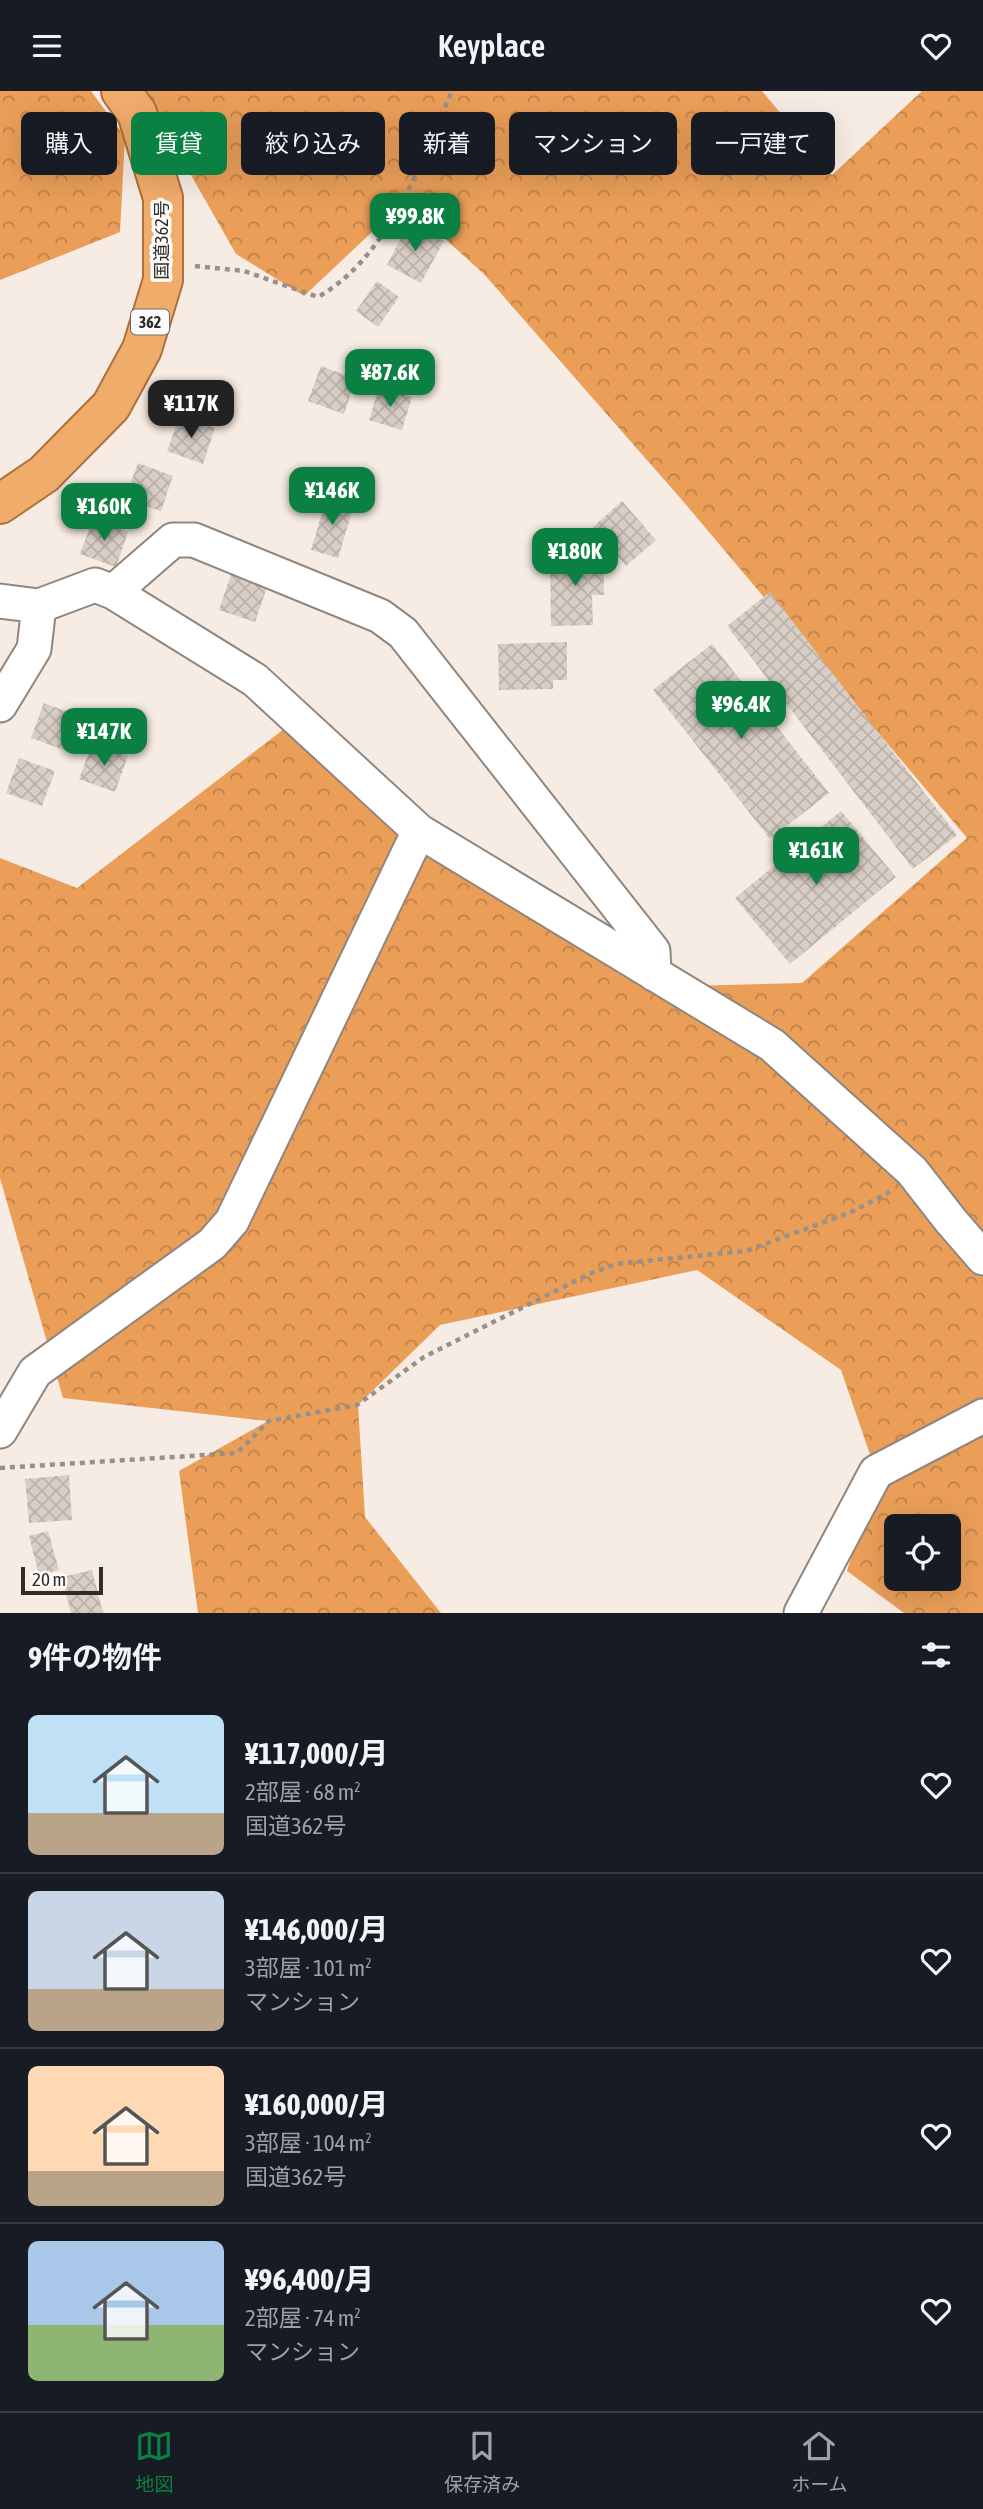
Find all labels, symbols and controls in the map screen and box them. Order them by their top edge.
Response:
icon: menu [28,27,66,65]
text: Keyplace [438,27,545,64]
icon: heart [917,27,955,65]
chip: 購入 [21,112,117,175]
chip: 賃貸 [131,112,227,175]
chip: 絞り込み [241,112,385,175]
chip: 新着 [399,112,495,175]
chip: マンション [509,112,677,175]
chip: 一戸建て [691,112,835,175]
pin: ¥99.8K [358,193,472,253]
street label: 国道362号 [151,200,172,280]
text: ¥99.8K [386,203,444,229]
road number: 362 [131,309,169,335]
pin: ¥87.6K [333,349,447,409]
text: ¥87.6K [361,359,419,385]
pin: ¥117K [142,381,240,440]
text: ¥117K [164,390,218,416]
pin: ¥146K [283,467,381,527]
text: ¥146K [305,477,359,503]
pin: ¥160K [55,483,153,543]
text: ¥160K [77,493,131,519]
pin: ¥180K [526,529,624,588]
text: ¥180K [548,538,602,564]
pin: ¥96.4K [684,681,798,741]
text: ¥96.4K [712,691,770,717]
pin: ¥147K [55,709,153,768]
text: ¥147K [77,718,131,744]
pin: ¥161K [767,827,865,887]
text: ¥161K [789,837,843,863]
map controls [884,1514,961,1591]
button: locate [884,1514,961,1591]
scale bar [21,1564,103,1596]
text: 20 m [32,1568,66,1590]
icon: filters [917,1636,955,1674]
text: 9件の物件 [28,1640,162,1674]
text: ¥117,000/月 [245,1736,388,1770]
icon: home [84,1743,168,1827]
icon: heart [917,1766,955,1804]
text: 2部屋 · 68 m² [245,1779,361,1805]
text: 国道362号 [245,1813,346,1839]
text: ¥146,000/月 [245,1912,388,1946]
icon: home [84,1919,168,2003]
icon: heart [917,1942,955,1980]
text: 3部屋 · 101 m² [245,1955,372,1981]
text: マンション [245,1989,360,2015]
text: ¥160,000/月 [245,2087,388,2121]
icon: home [84,2094,168,2178]
icon: heart [917,2117,955,2155]
text: 3部屋 · 104 m² [245,2130,372,2156]
text: 国道362号 [245,2164,346,2190]
text: ¥96,400/月 [245,2262,374,2296]
icon: home [84,2269,168,2353]
icon: heart [917,2292,955,2330]
text: 2部屋 · 74 m² [245,2305,361,2331]
text: マンション [245,2339,360,2365]
tab: 地図 [135,2427,173,2496]
tab: 保存済み [444,2427,520,2496]
tab: ホーム [791,2427,848,2496]

